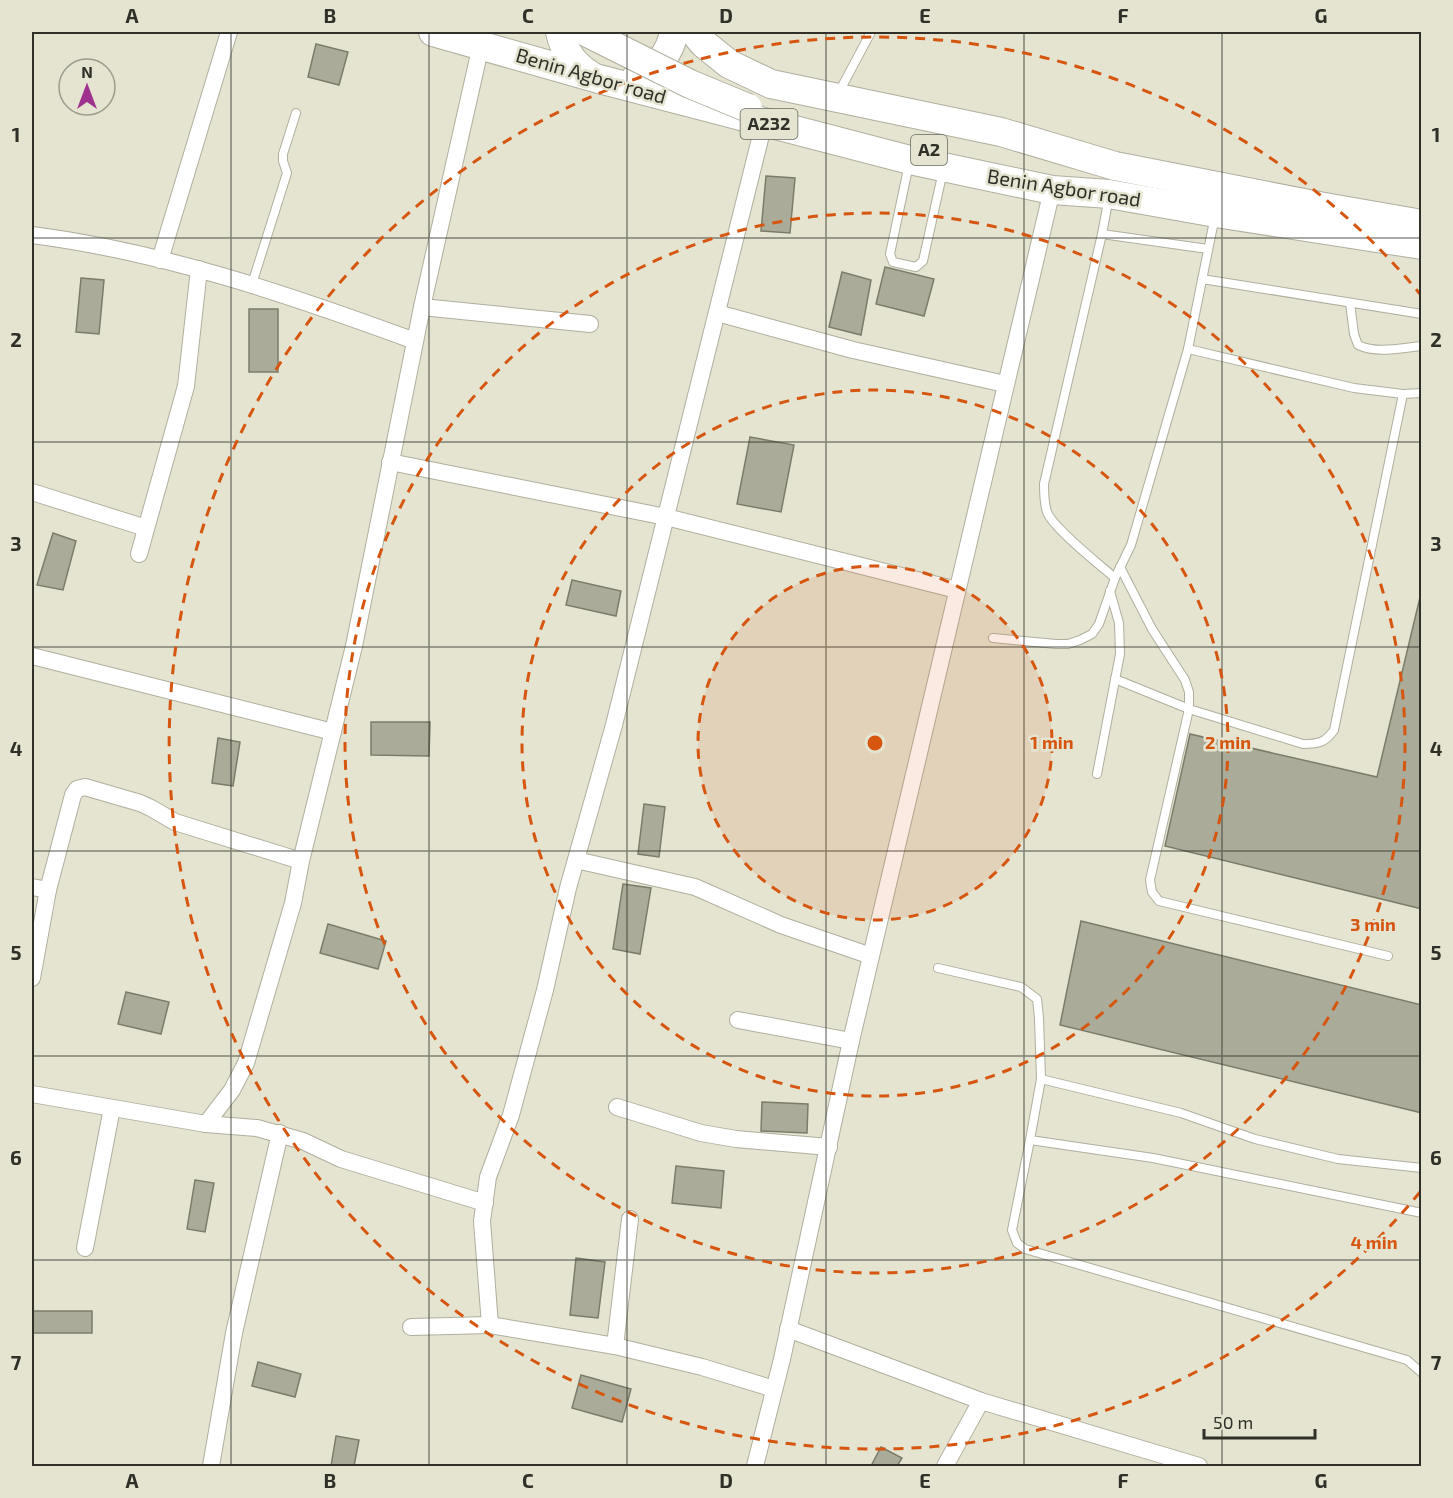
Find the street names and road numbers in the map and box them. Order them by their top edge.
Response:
street label: Benin Agbor road [513,42,669,108]
road number: A232 [740,109,798,139]
road number: A2 [911,135,947,165]
street label: Benin Agbor road [986,163,1143,211]

